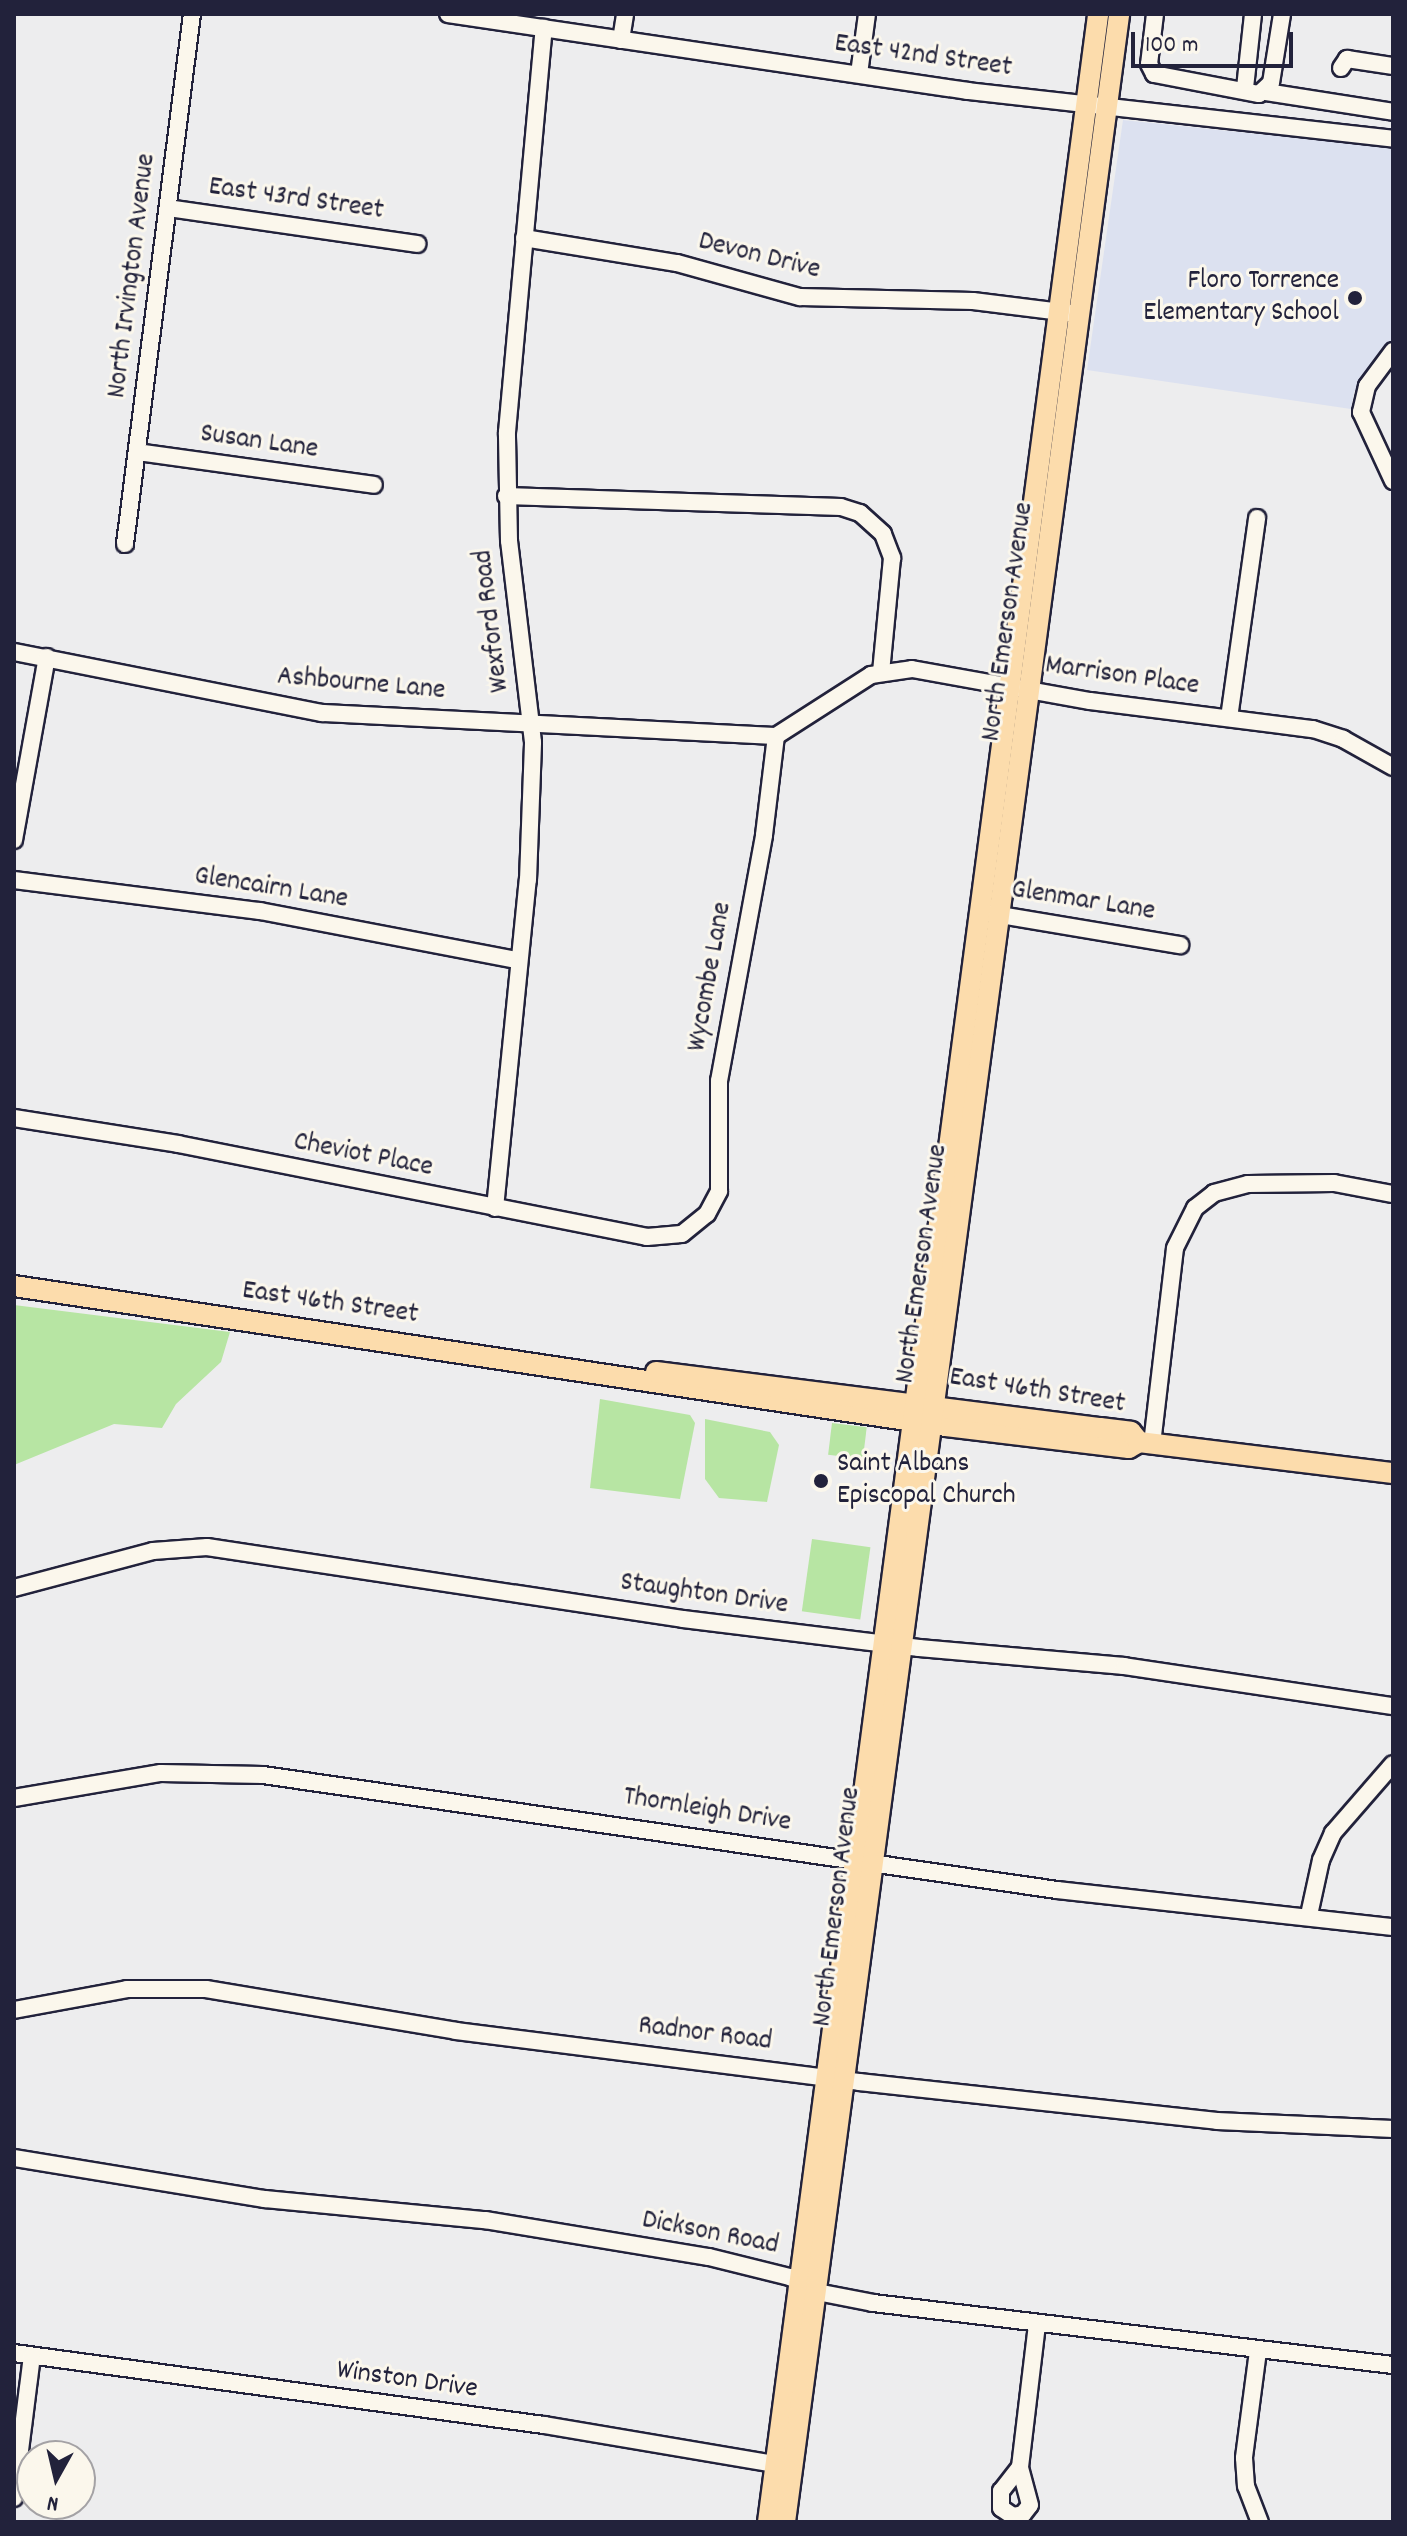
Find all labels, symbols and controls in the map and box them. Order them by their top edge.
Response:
scale bar [1135,16,1297,66]
street label: East 42nd Street [832,28,1014,86]
text: 100 m [1145,29,1198,63]
street label: North Irvington Avenue [101,152,165,400]
street label: East 43rd Street [206,171,386,229]
street label: Devon Drive [695,226,823,288]
place label: Floro Torrence Elementary School [1143,265,1339,331]
marker: Floro Torrence Elementary School [1346,289,1364,307]
street label: Susan Lane [198,418,320,468]
street label: North Emerson Avenue [976,500,1042,744]
street label: Wexford Road [468,548,518,694]
street label: Marrison Place [1043,650,1201,704]
street label: Ashbourne Lane [276,661,446,709]
street label: Glencairn Lane [192,860,350,918]
street label: Glenmar Lane [1009,874,1157,930]
street label: Wycombe Lane [681,900,741,1054]
street label: Cheviot Place [291,1126,435,1186]
street label: North Emerson Avenue [890,1142,956,1386]
street label: East 46th Street [240,1275,420,1333]
street label: East 46th Street [947,1362,1127,1422]
place label: Saint Albans Episcopal Church [837,1448,1016,1514]
marker: Saint Albans Episcopal Church [812,1472,830,1490]
street label: Staughton Drive [618,1567,790,1623]
street label: Thornleigh Drive [621,1781,793,1841]
street label: North Emerson Avenue [807,1785,869,2029]
street label: Radnor Road [636,2010,774,2060]
street label: Dickson Road [639,2204,781,2264]
street label: Winston Drive [334,2354,480,2408]
north arrow [16,2440,96,2520]
text: N [45,2486,60,2518]

